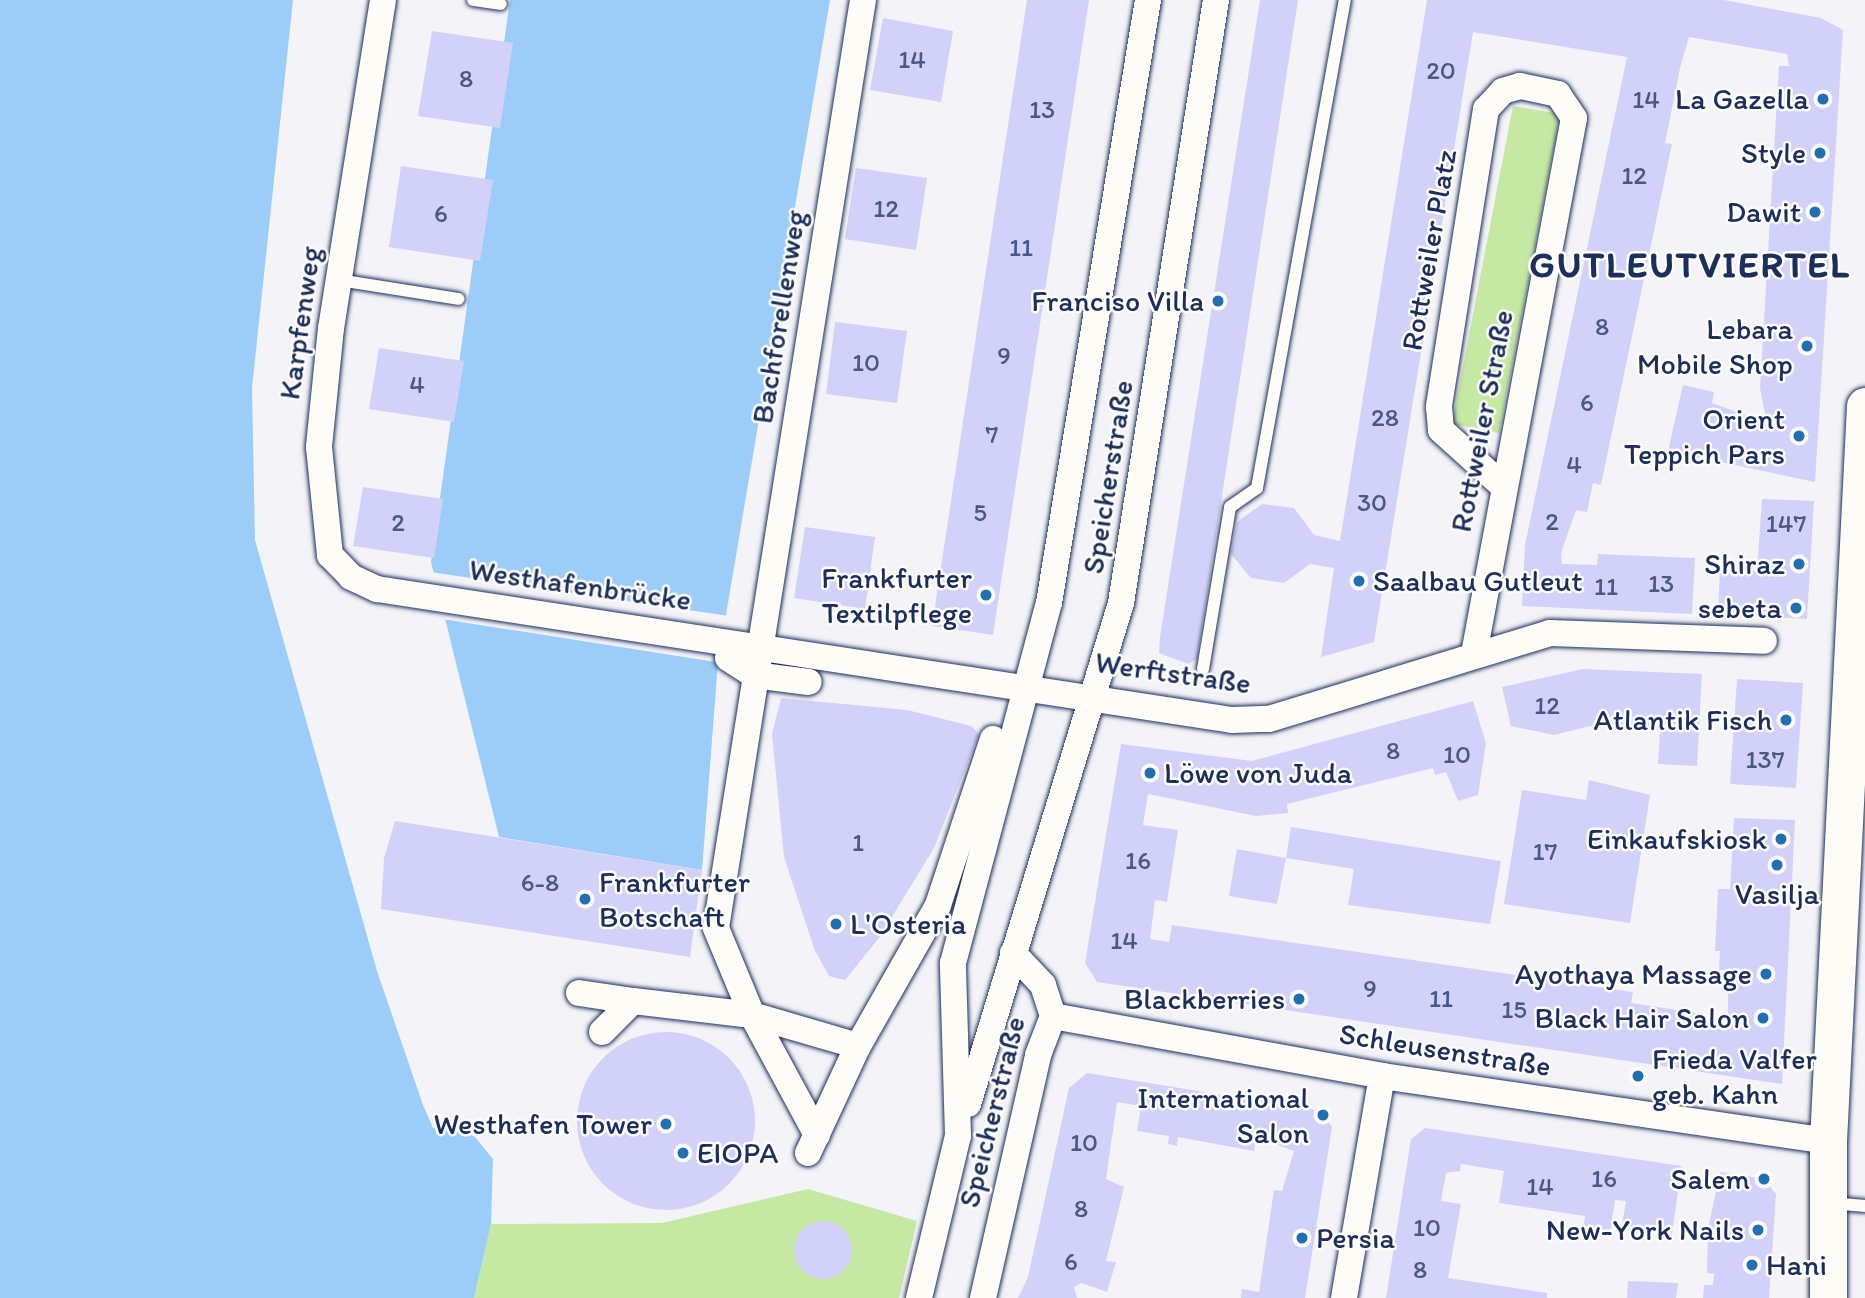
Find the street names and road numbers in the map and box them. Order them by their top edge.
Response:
street label: Rottweiler Platz [1393,146,1465,354]
street label: Bachforellenweg [744,208,814,426]
street label: Karpfenweg [271,244,329,402]
street label: Rottweiler Straße [1443,307,1521,535]
street label: Speicherstraße [1075,378,1141,576]
street label: Westhafenbrücke [467,552,693,618]
street label: Werftstraße [1093,644,1253,702]
street label: Speicherstraße [951,1013,1033,1211]
street label: Schleusenstraße [1337,1016,1553,1084]

